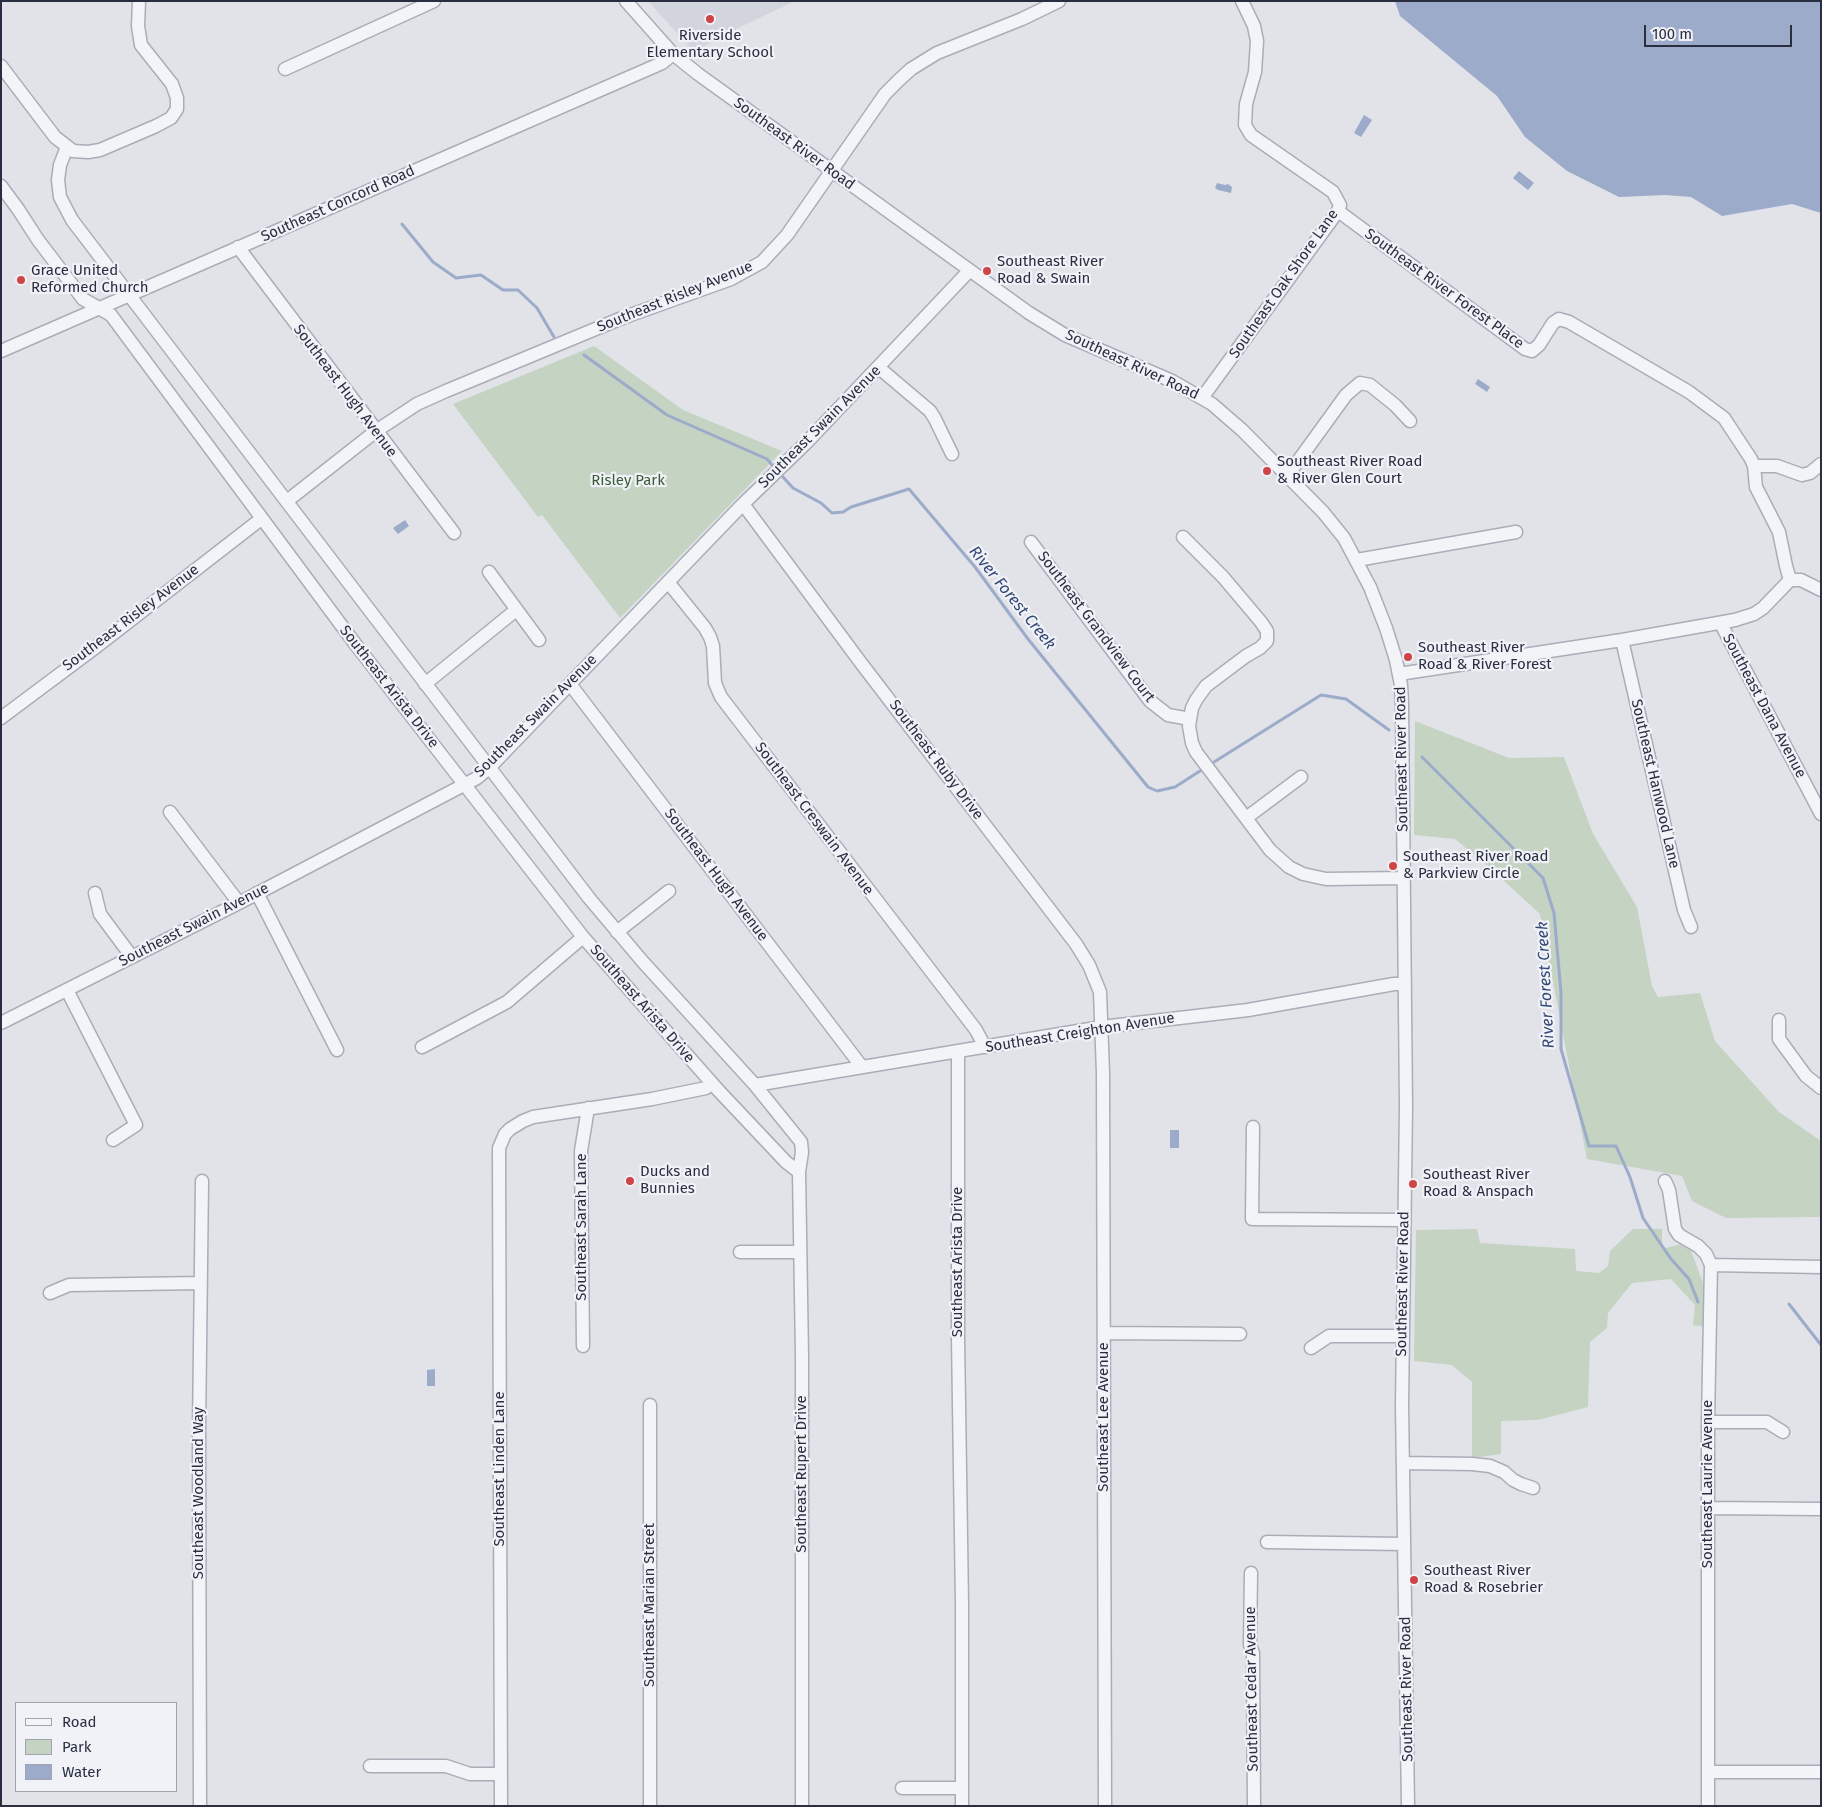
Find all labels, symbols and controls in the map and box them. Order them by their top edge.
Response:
marker: Riverside Elementary School [704,13,716,25]
scale bar [1647,15,1794,47]
text: 100 m [1652,25,1692,43]
place label: Riverside Elementary School [647,27,773,62]
street label: Southeast River Road [730,94,858,194]
street label: Southeast Concord Road [258,162,418,246]
street label: Southeast Oak Shore Lane [1226,206,1342,362]
street label: Southeast River Forest Place [1361,225,1527,353]
place label: Southeast River Road & Swain [997,253,1104,288]
street label: Southeast Risley Avenue [595,258,755,336]
place label: Grace United Reformed Church [31,262,148,297]
marker: Southeast River Road & Swain [981,265,993,277]
marker: Grace United Reformed Church [15,274,27,286]
street label: Southeast Hugh Avenue [289,321,401,461]
street label: Southeast River Road [1062,326,1202,404]
street label: Southeast Swain Avenue [755,362,885,492]
place label: Southeast River Road & River Glen Court [1277,453,1422,488]
marker: Southeast River Road & River Glen Court [1261,465,1273,477]
park label: Risley Park [591,472,665,490]
water label: River Forest Creek [964,543,1060,653]
street label: Southeast Grandview Court [1033,548,1159,706]
street label: Southeast Risley Avenue [59,561,203,675]
street label: Southeast Arista Drive [336,622,442,752]
street label: Southeast Dana Avenue [1718,631,1810,781]
place label: Southeast River Road & River Forest [1418,639,1552,674]
street label: Southeast Swain Avenue [471,651,601,781]
marker: Southeast River Road & River Forest [1402,651,1414,663]
street label: Southeast River Road [1392,686,1412,832]
street label: Southeast Ruby Drive [885,696,987,824]
street label: Southeast Hanwood Lane [1627,698,1683,870]
street label: Southeast Creswain Avenue [751,739,877,899]
street label: Southeast Hugh Avenue [660,805,772,945]
place label: Southeast River Road & Parkview Circle [1403,848,1548,883]
marker: Southeast River Road & Parkview Circle [1387,860,1399,872]
street label: Southeast Swain Avenue [116,879,272,971]
water label: River Forest Creek [1533,921,1559,1049]
street label: Southeast Arista Drive [586,941,698,1067]
street label: Southeast Creighton Avenue [984,1009,1176,1057]
street label: Southeast Sarah Lane [573,1153,591,1301]
place label: Ducks and Bunnies [640,1163,710,1198]
place label: Southeast River Road & Anspach [1423,1166,1534,1201]
marker: Ducks and Bunnies [624,1175,636,1187]
marker: Southeast River Road & Anspach [1407,1178,1419,1190]
street label: Southeast Arista Drive [949,1187,967,1337]
street label: Southeast River Road [1393,1211,1413,1357]
street label: Southeast Lee Avenue [1095,1342,1113,1492]
street label: Southeast Linden Lane [491,1391,509,1547]
street label: Southeast Rupert Drive [793,1395,811,1553]
street label: Southeast Laurie Avenue [1699,1400,1717,1568]
street label: Southeast Woodland Way [190,1407,208,1579]
street label: Southeast Marian Street [641,1523,659,1687]
place label: Southeast River Road & Rosebrier [1424,1562,1543,1597]
marker: Southeast River Road & Rosebrier [1408,1574,1420,1586]
street label: Southeast Cedar Avenue [1242,1606,1262,1772]
street label: Southeast River Road [1397,1616,1417,1762]
legend [15,1702,178,1792]
text: Road [62,1713,97,1731]
text: Park [62,1738,92,1756]
text: Water [62,1763,101,1781]

